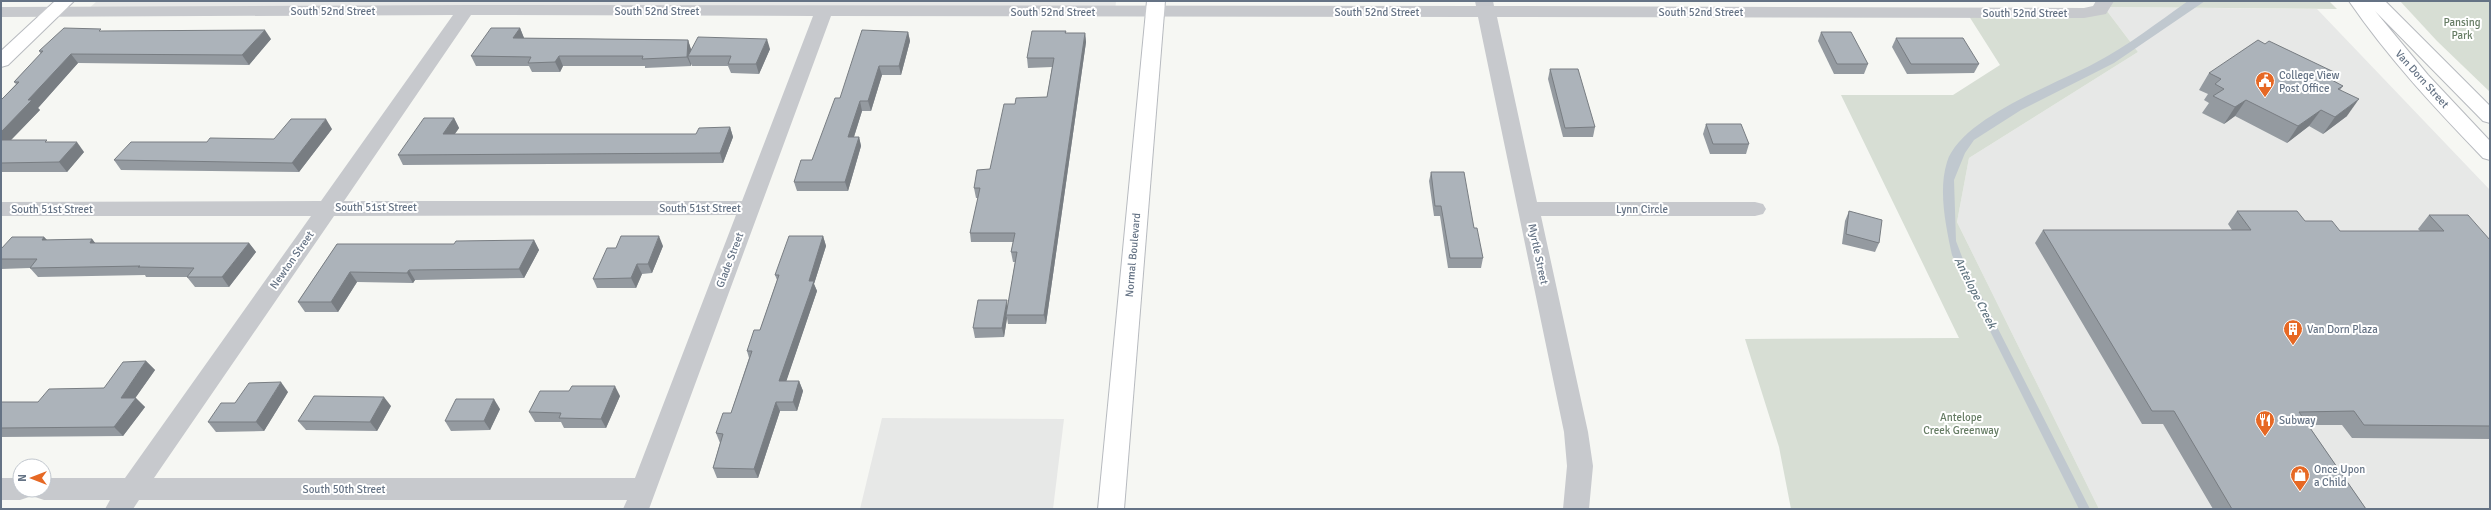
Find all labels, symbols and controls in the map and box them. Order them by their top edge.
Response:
street label: South 52nd Street [291,5,376,18]
street label: South 52nd Street [615,5,700,18]
street label: South 52nd Street [1011,6,1096,19]
street label: South 52nd Street [1335,6,1420,19]
street label: South 52nd Street [1659,6,1744,19]
street label: South 52nd Street [1983,7,2068,20]
park label: Pansing Park [2443,16,2481,42]
street label: Van Dorn Street [2392,47,2452,111]
place label: College View Post Office [2279,69,2339,95]
public building icon: College View Post Office [2254,70,2276,98]
street label: South 51st Street [335,201,417,214]
street label: South 51st Street [659,202,741,215]
street label: South 51st Street [11,203,93,216]
street label: Lynn Circle [1616,203,1668,216]
street label: Normal Boulevard [1123,212,1143,298]
street label: Myrtle Street [1525,222,1551,286]
street label: Newton Street [267,229,317,291]
street label: Glade Street [713,230,747,290]
water label: Antelope Creek [1951,255,2000,332]
building icon: Van Dorn Plaza [2282,318,2304,346]
place label: Van Dorn Plaza [2307,323,2378,336]
restaurant icon: Subway [2254,409,2276,437]
park label: Antelope Creek Greenway [1923,411,2000,437]
place label: Subway [2279,414,2316,427]
north arrow [12,458,52,498]
place label: Once Upon a Child [2314,463,2365,489]
shop icon: Once Upon a Child [2289,464,2311,492]
text: N [16,474,29,482]
street label: South 50th Street [303,483,386,496]

